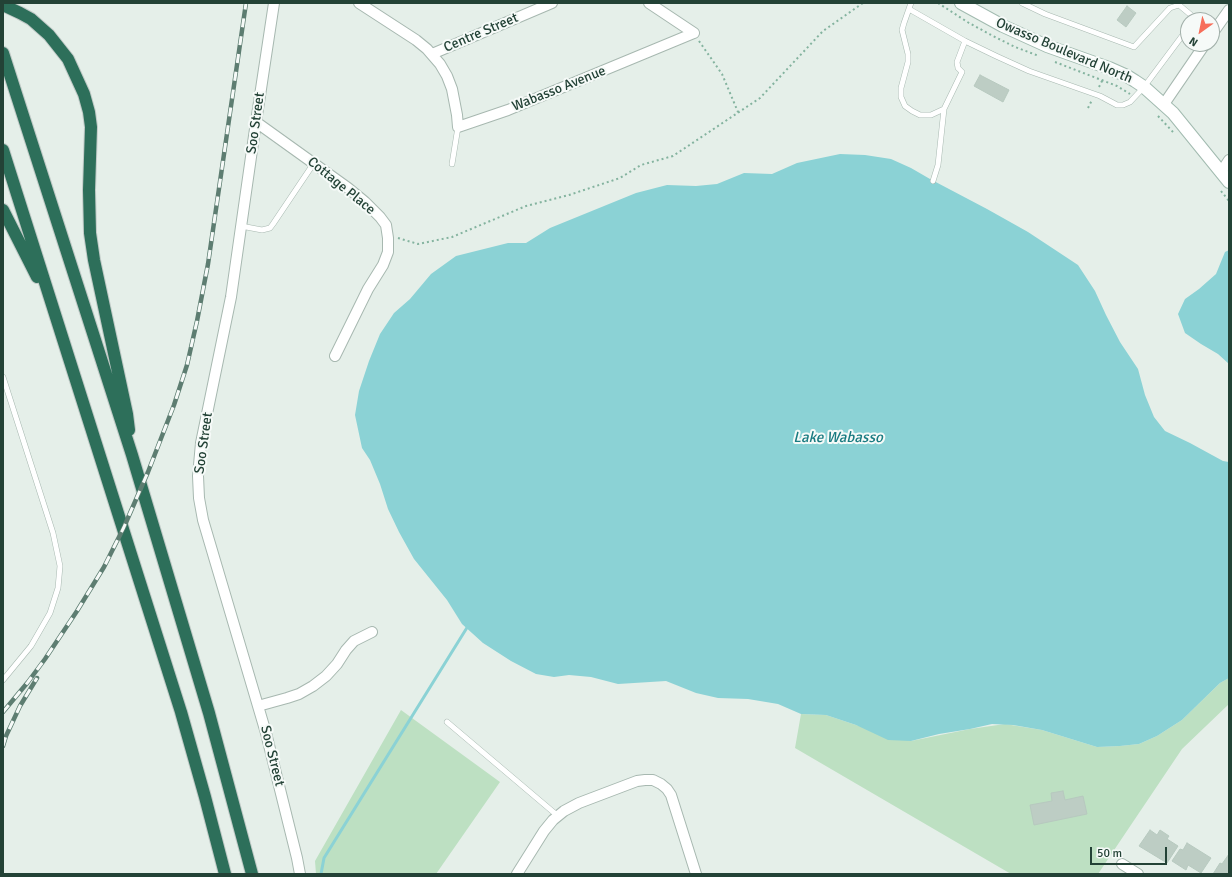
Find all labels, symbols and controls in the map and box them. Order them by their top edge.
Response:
street label: Centre Street [441,10,521,56]
north arrow [1180,12,1220,52]
street label: Owasso Boulevard North [993,15,1135,87]
text: N [1187,34,1200,49]
street label: Wabasso Avenue [510,63,608,115]
street label: Soo Street [243,91,269,155]
street label: Cottage Place [304,154,378,218]
street label: Soo Street [191,411,217,475]
water label: Lake Wabasso [793,429,883,447]
street label: Soo Street [256,724,288,788]
scale bar [1092,839,1169,865]
text: 50 m [1097,846,1122,861]

